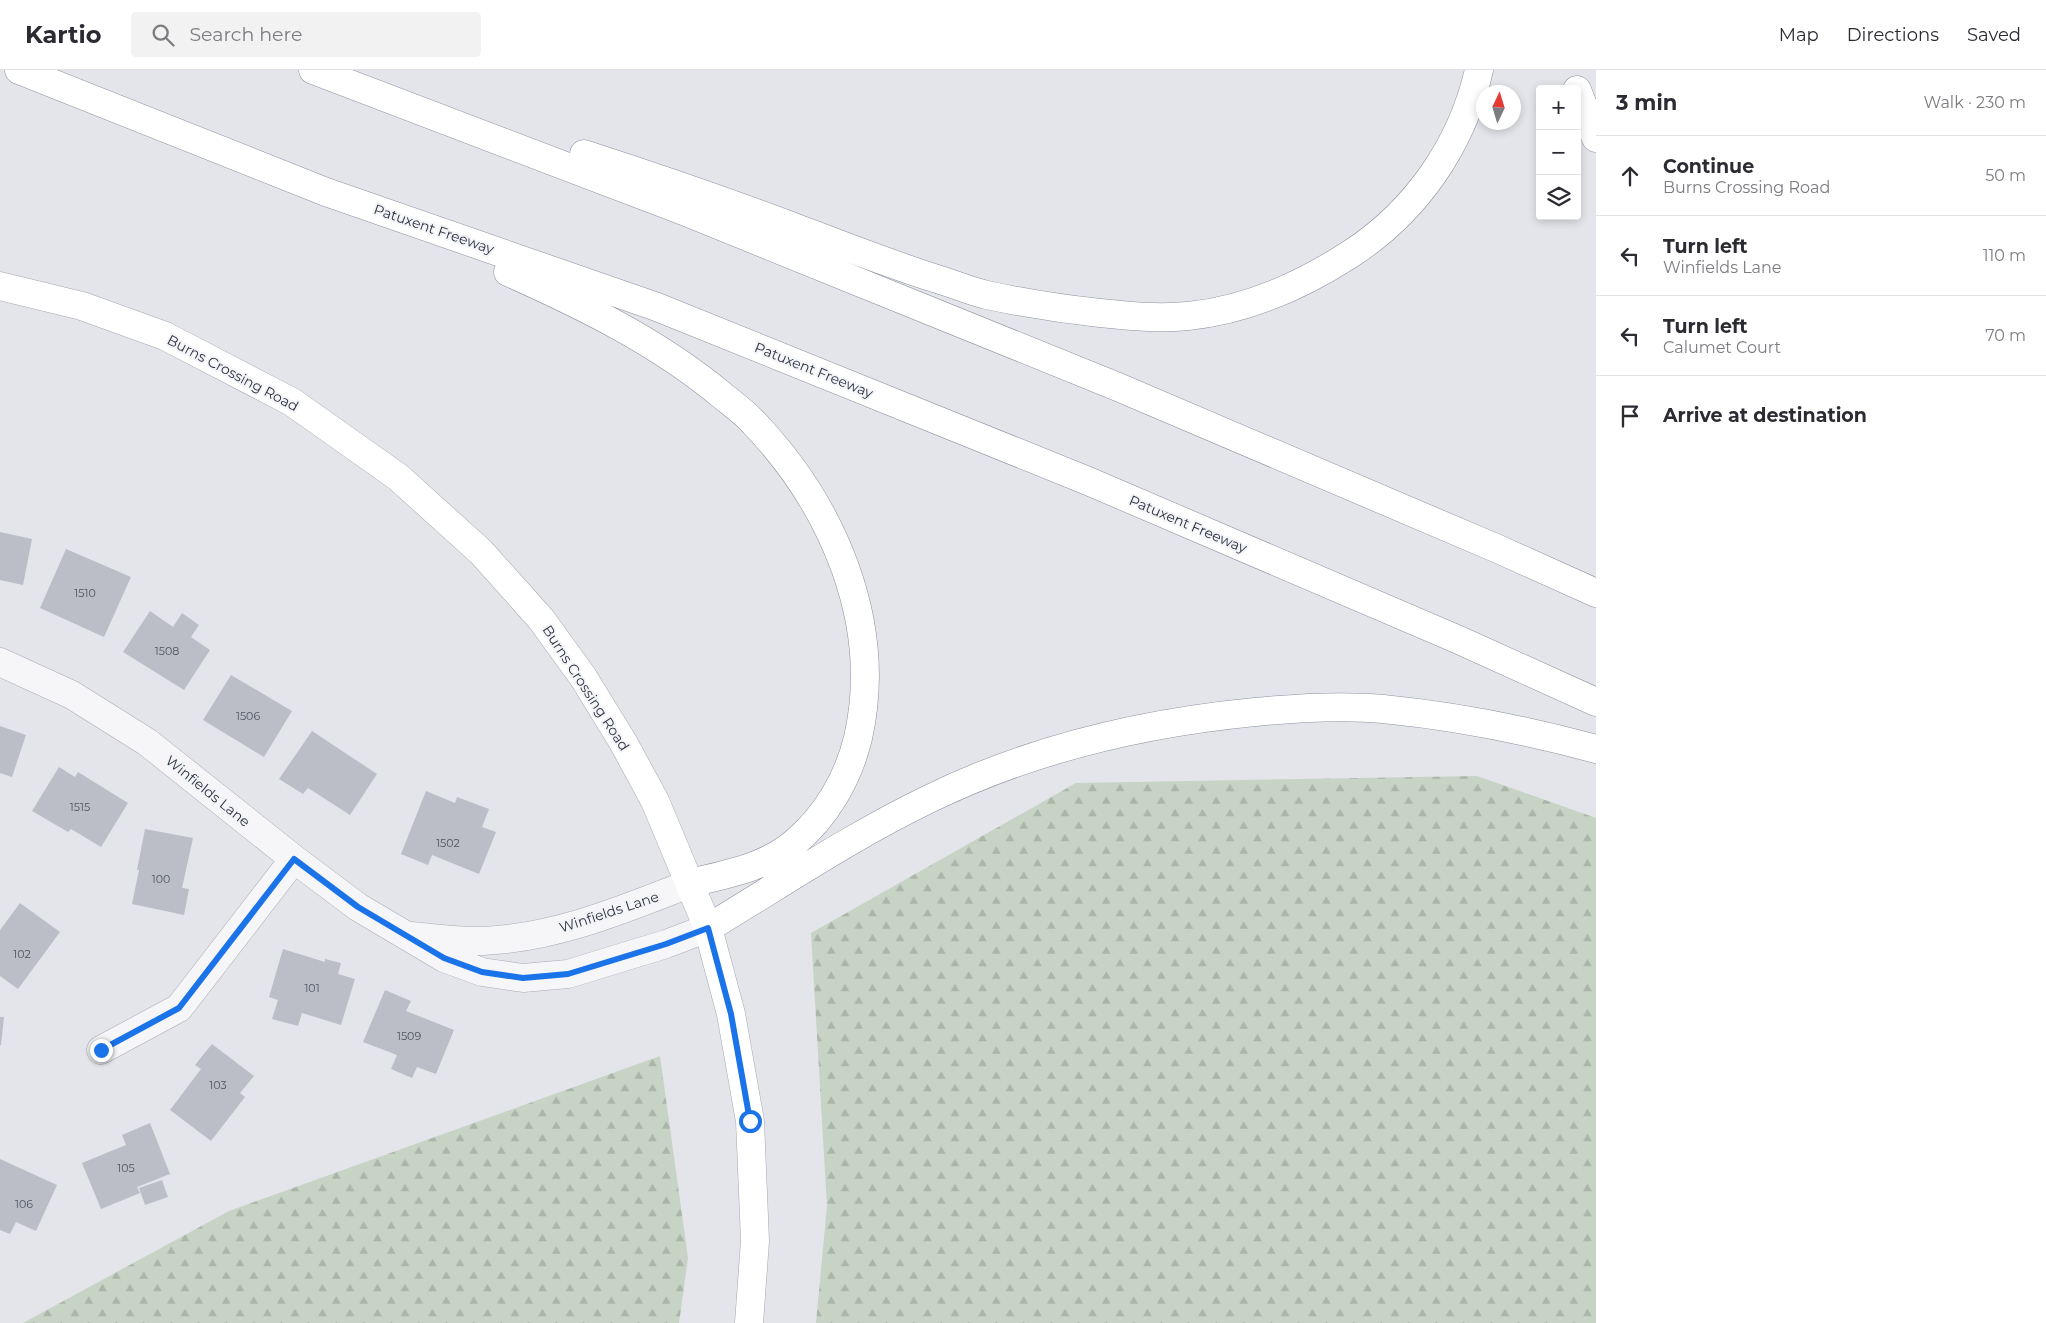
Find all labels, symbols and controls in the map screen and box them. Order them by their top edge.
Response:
search box [131,12,481,57]
text: Kartio [25,20,101,49]
icon: search [149,21,177,49]
text: Search here [189,23,302,46]
text: Map [1779,24,1819,46]
text: Directions [1847,24,1939,46]
text: Saved [1967,24,2021,46]
north arrow [1476,85,1521,130]
map controls [1536,85,1581,220]
button: + [1536,85,1581,130]
text: 3 min [1616,90,1677,115]
text: Walk · 230 m [1924,93,2026,112]
button: − [1536,130,1581,175]
text: Continue [1663,155,1754,178]
icon: ahead [1616,162,1644,190]
text: 50 m [1985,166,2026,185]
button: layers [1536,175,1581,220]
text: Burns Crossing Road [1663,178,1830,197]
street label: Patuxent Freeway [371,200,497,258]
text: Turn left [1663,235,1748,258]
icon: left [1616,242,1644,270]
text: 110 m [1983,246,2026,265]
text: Winfields Lane [1663,258,1782,277]
text: Turn left [1663,315,1748,338]
icon: left [1616,322,1644,350]
text: 70 m [1985,326,2026,345]
street label: Burns Crossing Road [164,331,302,415]
street label: Patuxent Freeway [752,338,876,402]
text: Calumet Court [1663,338,1781,357]
icon: arrive [1616,402,1644,430]
text: Arrive at destination [1663,404,1867,427]
street label: Patuxent Freeway [1126,491,1250,557]
house number: 1510 [74,586,96,600]
street label: Burns Crossing Road [539,622,633,754]
house number: 1508 [155,644,179,658]
house number: 1506 [236,709,260,723]
street label: Winfields Lane [162,751,254,831]
house number: 1515 [70,800,90,814]
house number: 1502 [436,836,460,850]
house number: 100 [152,872,170,886]
street label: Winfields Lane [557,887,661,937]
house number: 102 [13,947,31,961]
house number: 101 [304,981,320,995]
house number: 1509 [397,1029,421,1043]
route end [90,1039,113,1062]
house number: 103 [209,1078,227,1092]
route start [739,1110,762,1133]
house number: 105 [117,1161,135,1175]
house number: 106 [15,1197,33,1211]

